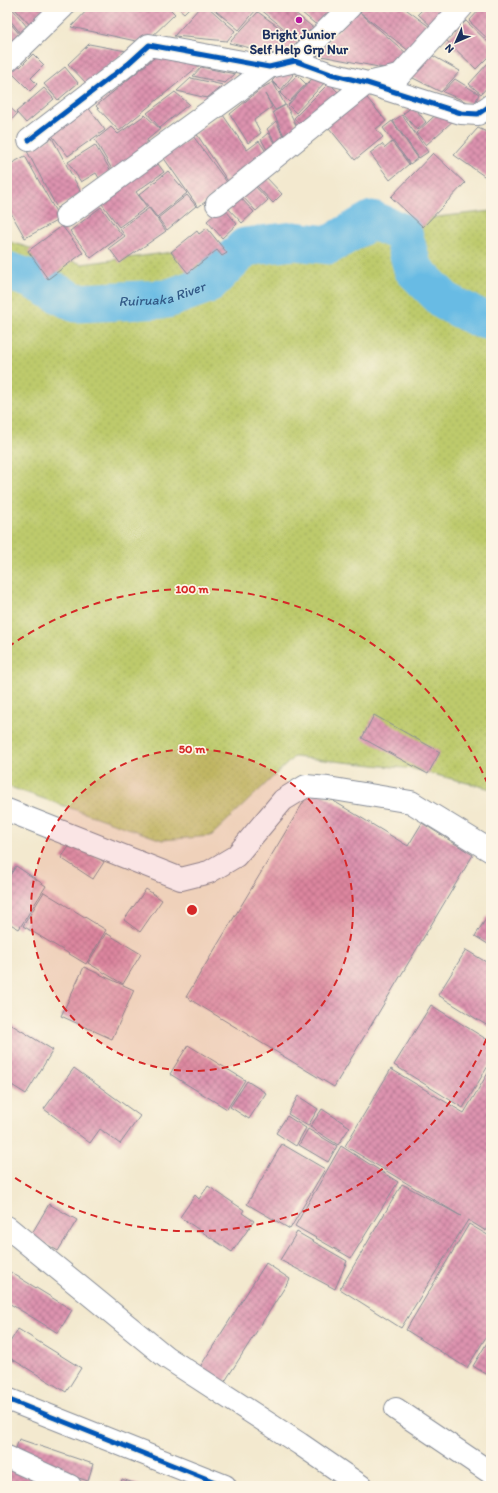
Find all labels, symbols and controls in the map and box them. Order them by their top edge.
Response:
marker: Bright Junior Self Help Grp Nur [294,15,304,25]
north arrow [436,22,476,62]
place label: Bright Junior Self Help Grp Nur [250,27,349,58]
text: N [442,41,457,56]
water label: Ruiruaka River [118,277,209,310]
text: 100 m [175,582,209,596]
text: 50 m [179,742,206,756]
centre of rings [185,903,199,917]

